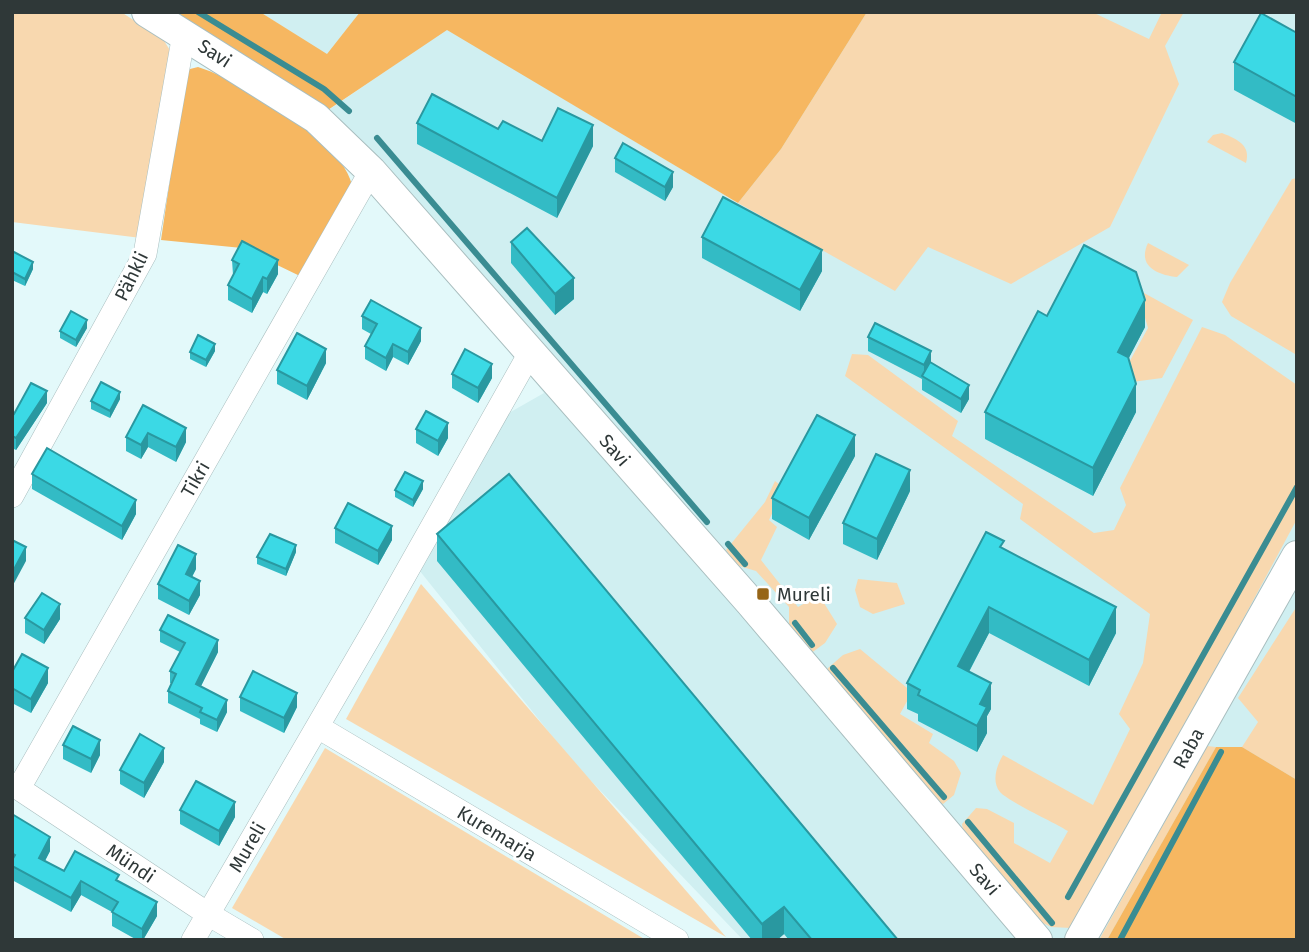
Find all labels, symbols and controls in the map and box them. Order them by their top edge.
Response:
street label: Savi [194,34,236,73]
street label: Pähkli [110,248,153,305]
street label: Savi [594,430,635,471]
street label: Tikri [176,457,215,501]
place label: Mureli [777,583,831,606]
marker: Mureli [755,586,771,602]
street label: Raba [1168,724,1209,773]
street label: Kuremarja [453,801,541,866]
street label: Mureli [224,818,271,876]
street label: Mündi [102,839,159,888]
street label: Savi [964,859,1005,900]

